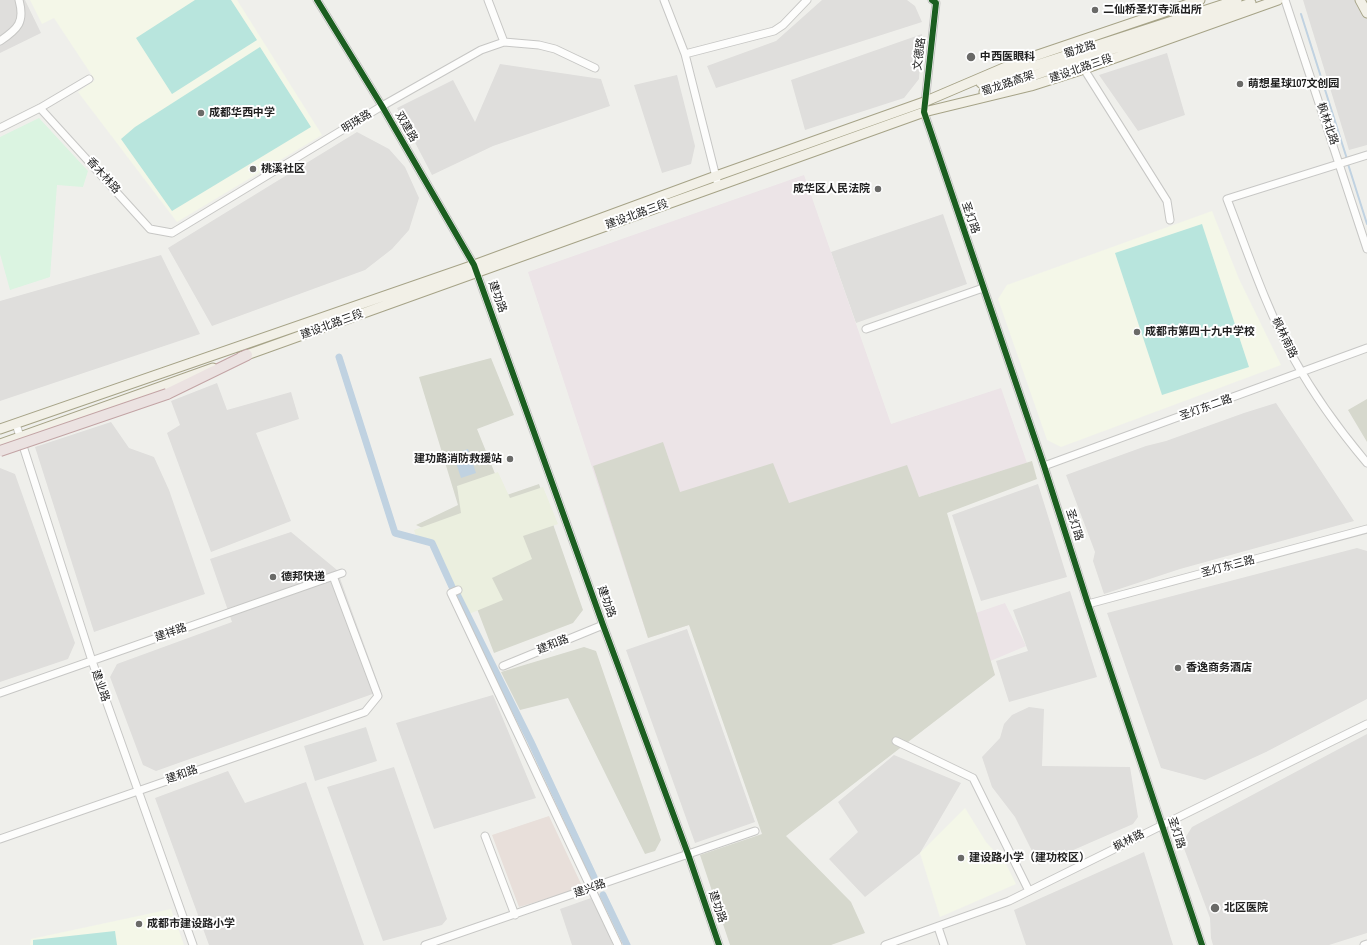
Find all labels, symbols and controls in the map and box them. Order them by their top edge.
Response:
place label: 二仙桥圣灯寺派出所 [1103,3,1202,17]
marker: 二仙桥圣灯寺派出所 [1090,5,1100,15]
street label: 文德路 [911,37,929,71]
street label: 蜀龙路 [1062,39,1098,61]
place label: 中西医眼科 [980,50,1035,64]
marker: 中西医眼科 [965,51,977,63]
street label: 建设北路三段 [1048,52,1114,86]
street label: 蜀龙路高架 [980,69,1036,99]
place label: 萌想星球107文创园 [1248,77,1339,91]
marker: 萌想星球107文创园 [1235,79,1245,89]
street label: 枫林北路 [1314,101,1340,147]
place label: 成都华西中学 [209,106,275,120]
marker: 成都华西中学 [196,108,206,118]
street label: 明珠路 [340,108,374,136]
street label: 双建路 [392,109,420,145]
street label: 香木林路 [83,155,123,197]
place label: 桃溪社区 [261,162,305,176]
marker: 桃溪社区 [248,164,258,174]
place label: 成华区人民法院 [793,182,870,196]
marker: 成华区人民法院 [873,184,883,194]
street label: 建设北路三段 [604,198,670,232]
street label: 圣灯路 [958,200,982,236]
street label: 建功路 [485,279,509,315]
street label: 建设北路三段 [299,308,365,342]
street label: 枫林南路 [1268,315,1300,361]
place label: 成都市第四十九中学校 [1145,325,1255,339]
marker: 成都市第四十九中学校 [1132,327,1142,337]
street label: 圣灯东二路 [1178,392,1234,424]
place label: 建功路消防救援站 [414,452,502,466]
marker: 建功路消防救援站 [505,454,515,464]
street label: 圣灯路 [1063,507,1085,543]
street label: 圣灯东三路 [1200,554,1256,580]
place label: 德邦快递 [281,570,325,584]
marker: 德邦快递 [268,572,278,582]
street label: 建功路 [594,584,618,620]
street label: 建祥路 [153,621,189,645]
street label: 建和路 [535,633,571,657]
place label: 香逸商务酒店 [1186,661,1252,675]
marker: 香逸商务酒店 [1173,663,1183,673]
street label: 建业路 [88,668,112,704]
street label: 建和路 [164,763,200,787]
street label: 圣灯路 [1165,815,1187,851]
street label: 枫林路 [1111,828,1147,854]
place label: 建设路小学（建功校区） [969,851,1090,865]
marker: 建设路小学（建功校区） [956,853,966,863]
street label: 建兴路 [572,877,608,901]
street label: 建功路 [705,889,729,925]
place label: 北区医院 [1224,901,1268,915]
marker: 北区医院 [1209,902,1221,914]
place label: 成都市建设路小学 [147,917,235,931]
marker: 成都市建设路小学 [134,919,144,929]

